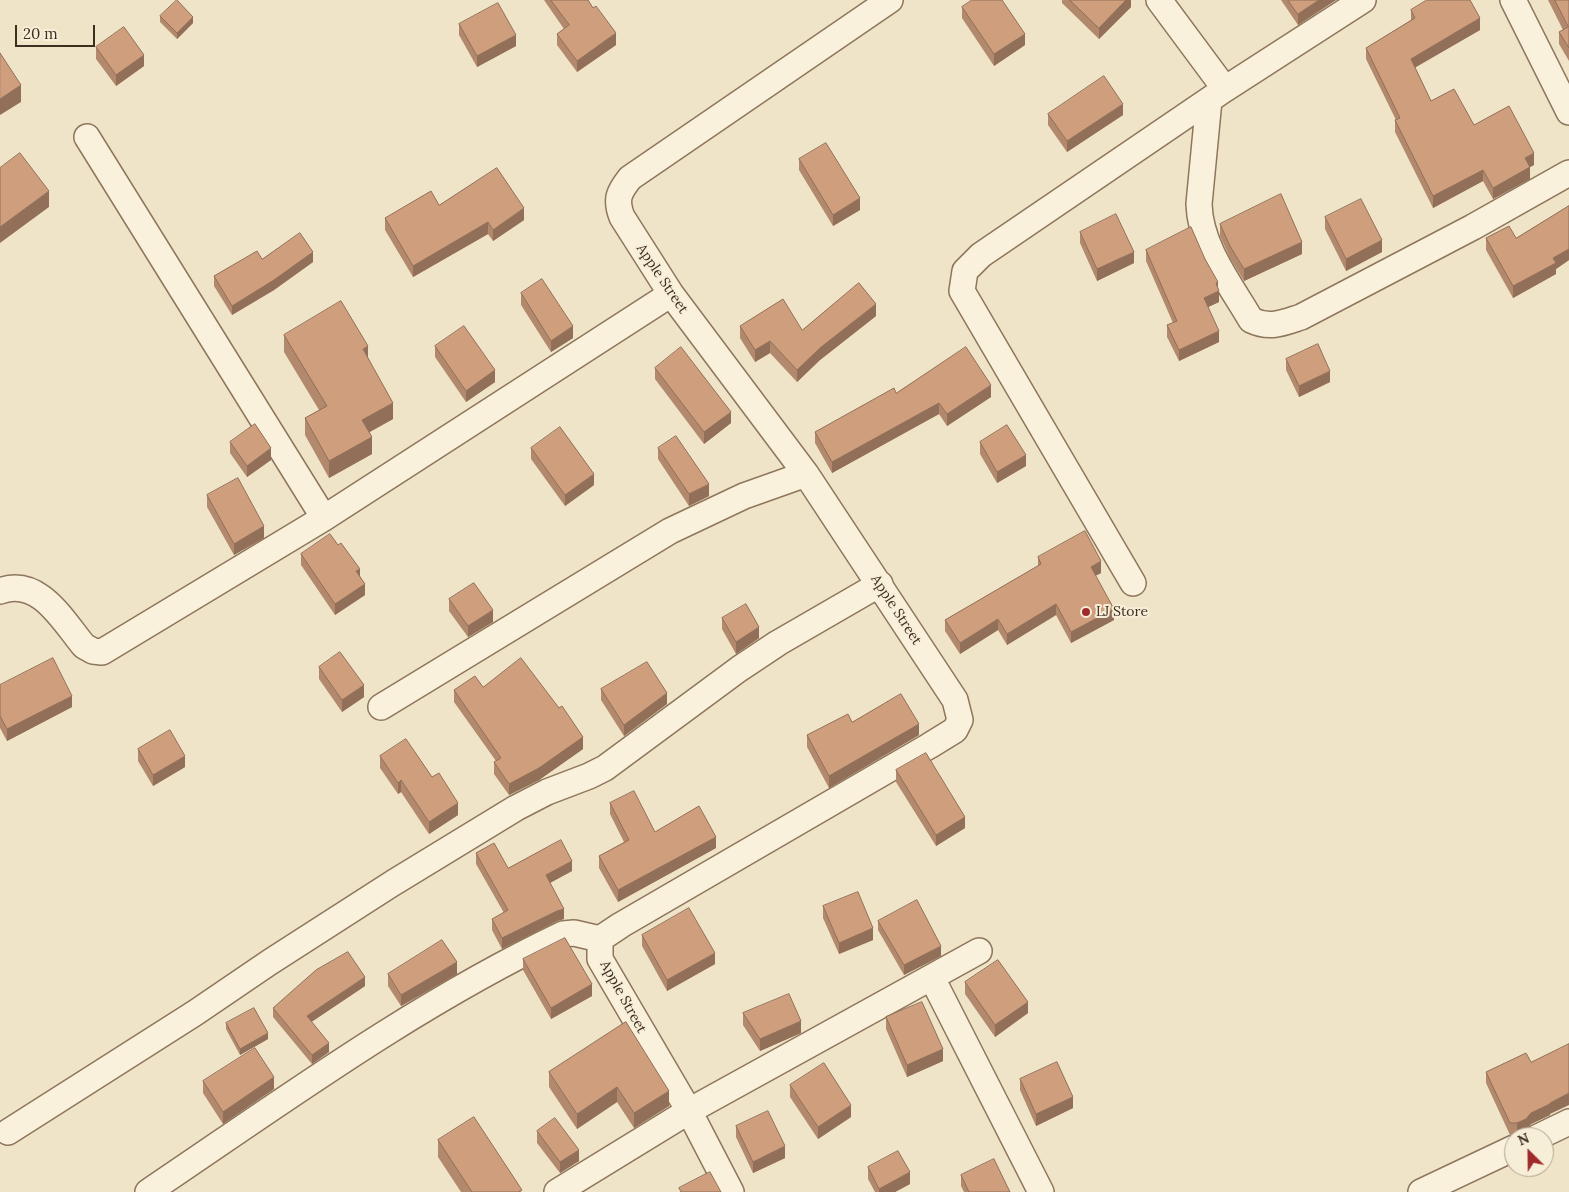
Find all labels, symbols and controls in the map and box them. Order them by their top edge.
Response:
scale bar [18,15,98,47]
text: 20 m [23,24,58,43]
street label: Apple Street [633,241,691,317]
street label: Apple Street [867,572,925,648]
place label: LJ Store [1096,604,1148,620]
marker: LJ Store [1080,606,1092,618]
street label: Apple Street [596,958,650,1036]
north arrow [1504,1127,1554,1177]
text: N [1515,1129,1532,1150]

